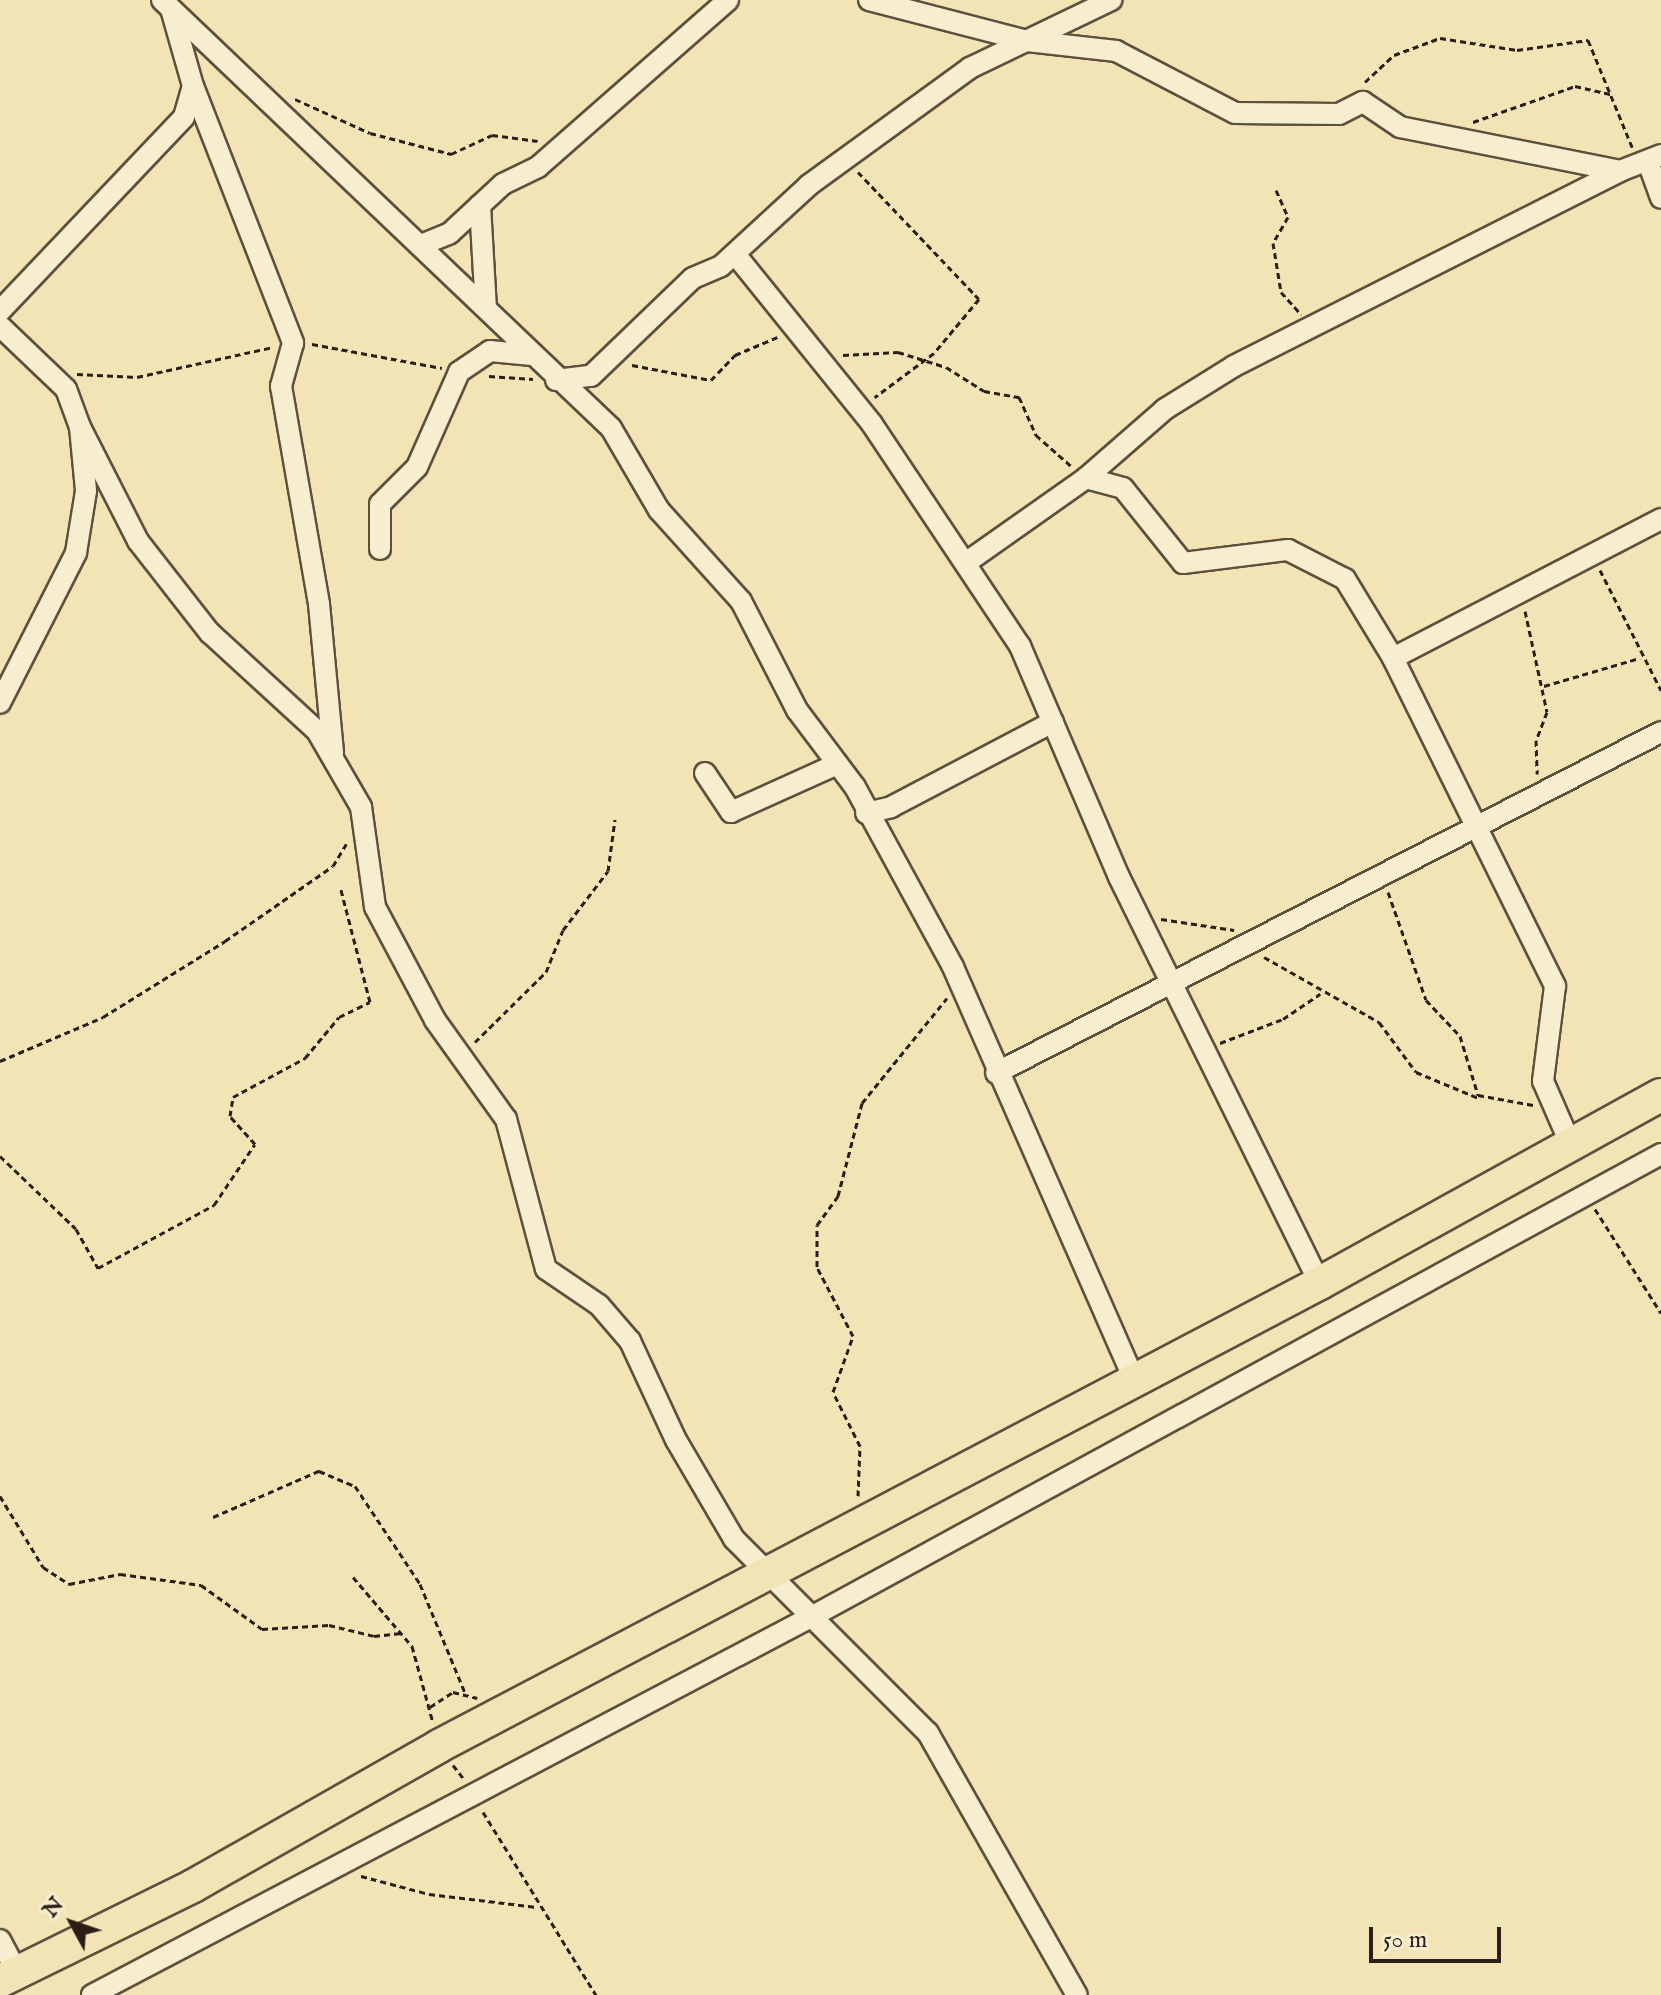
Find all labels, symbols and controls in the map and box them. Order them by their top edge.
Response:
north arrow [32,1883,112,1963]
text: N [37,1891,70,1924]
scale bar [1373,1911,1505,1961]
text: 50 m [1383,1925,1427,1956]

